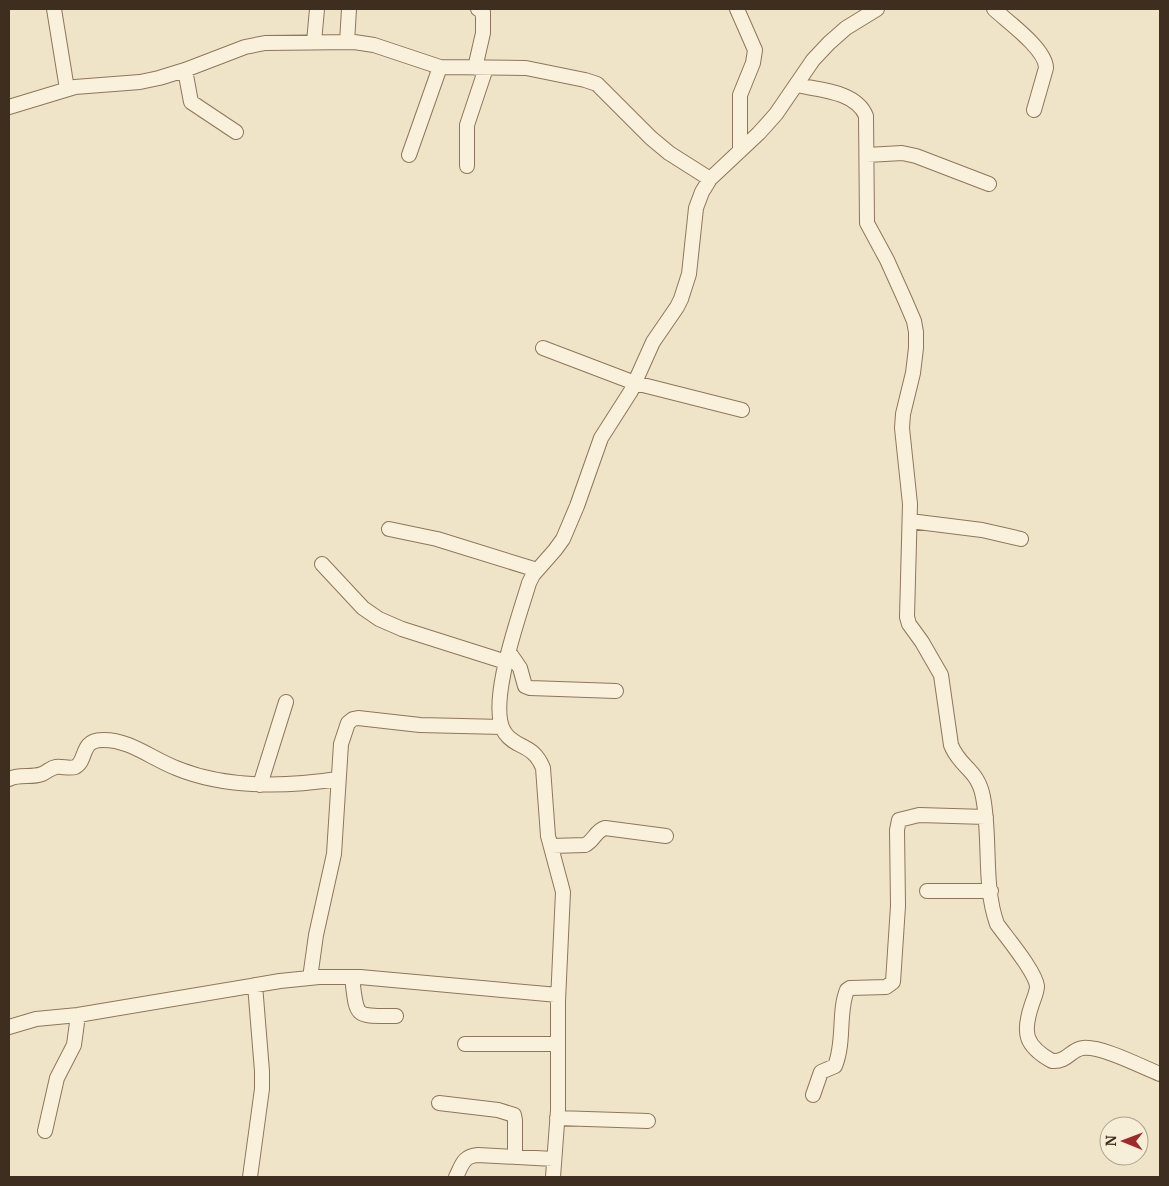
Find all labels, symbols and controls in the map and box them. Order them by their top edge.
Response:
north arrow [1099,1116,1149,1166]
text: N [1102,1135,1120,1146]

